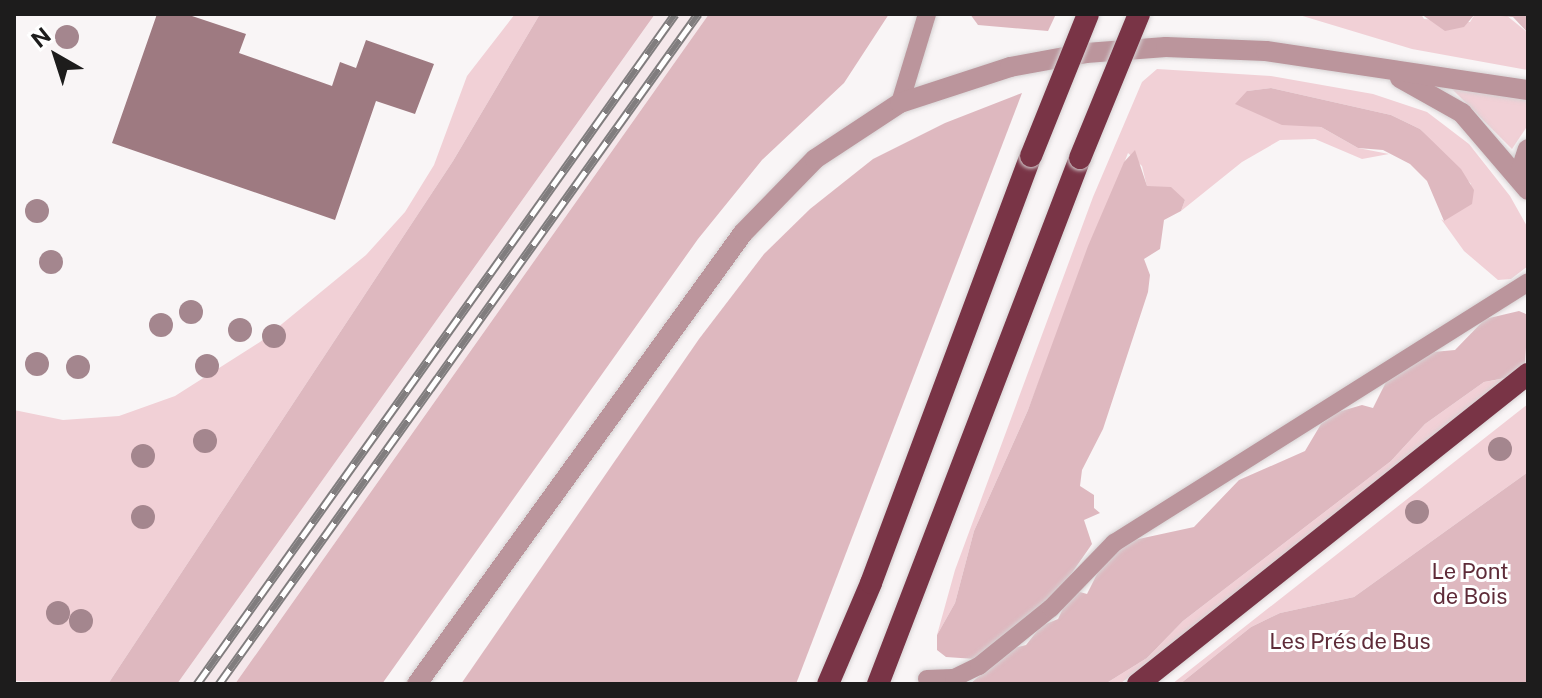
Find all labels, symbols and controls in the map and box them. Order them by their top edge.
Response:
north arrow [16,16,96,96]
text: N [26,22,56,53]
park label: Le Pont de Bois [1431,558,1509,610]
park label: Les Prés de Bus [1269,629,1431,655]

